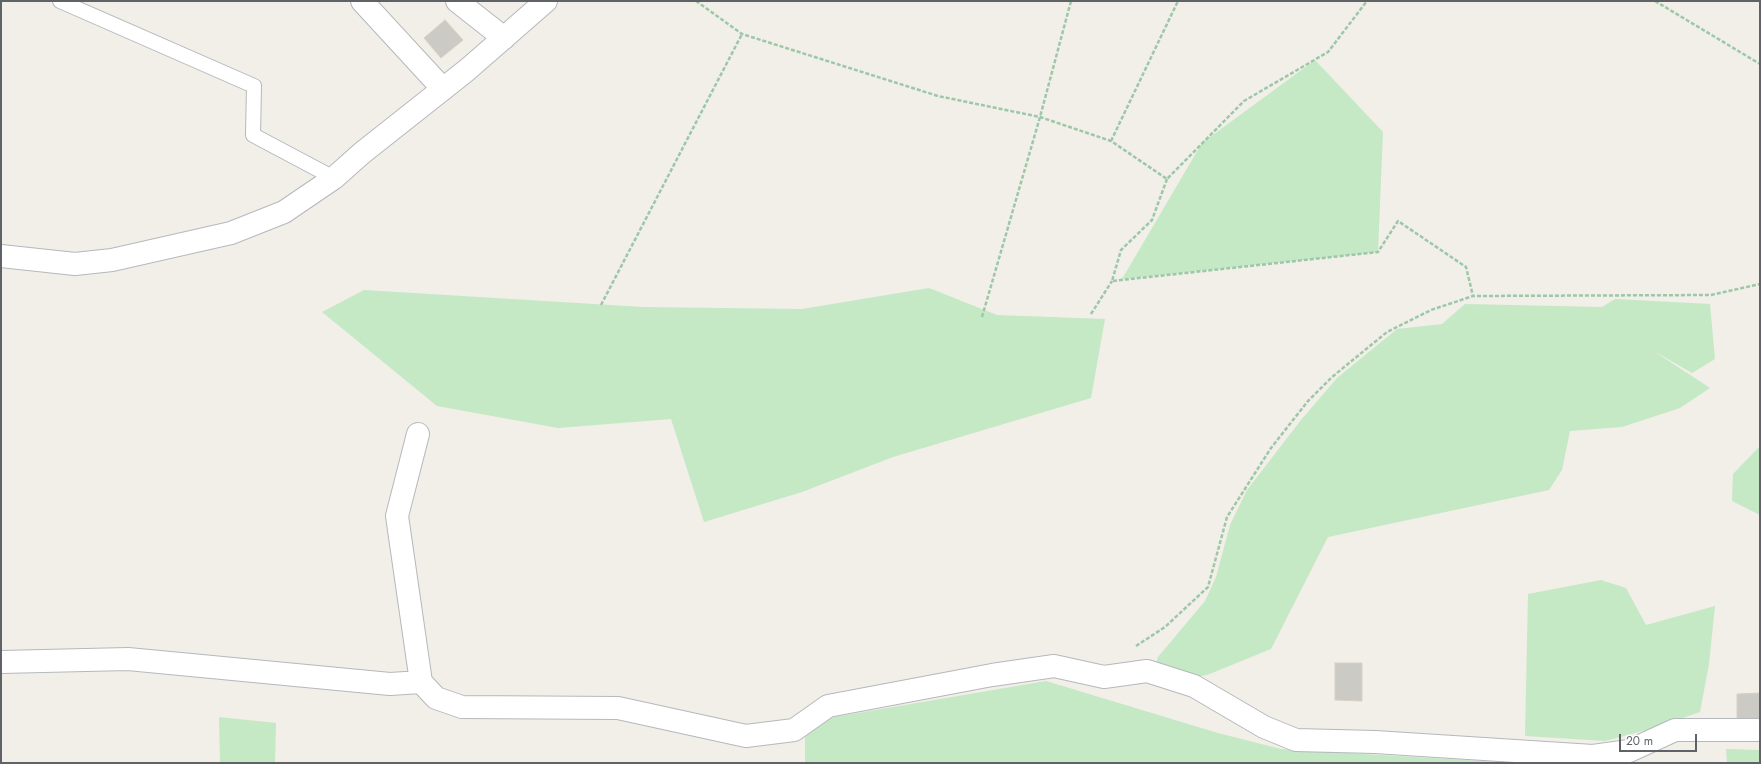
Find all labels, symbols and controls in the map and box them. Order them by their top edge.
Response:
scale bar [1621,726,1699,752]
text: 20 m [1626,732,1653,750]

